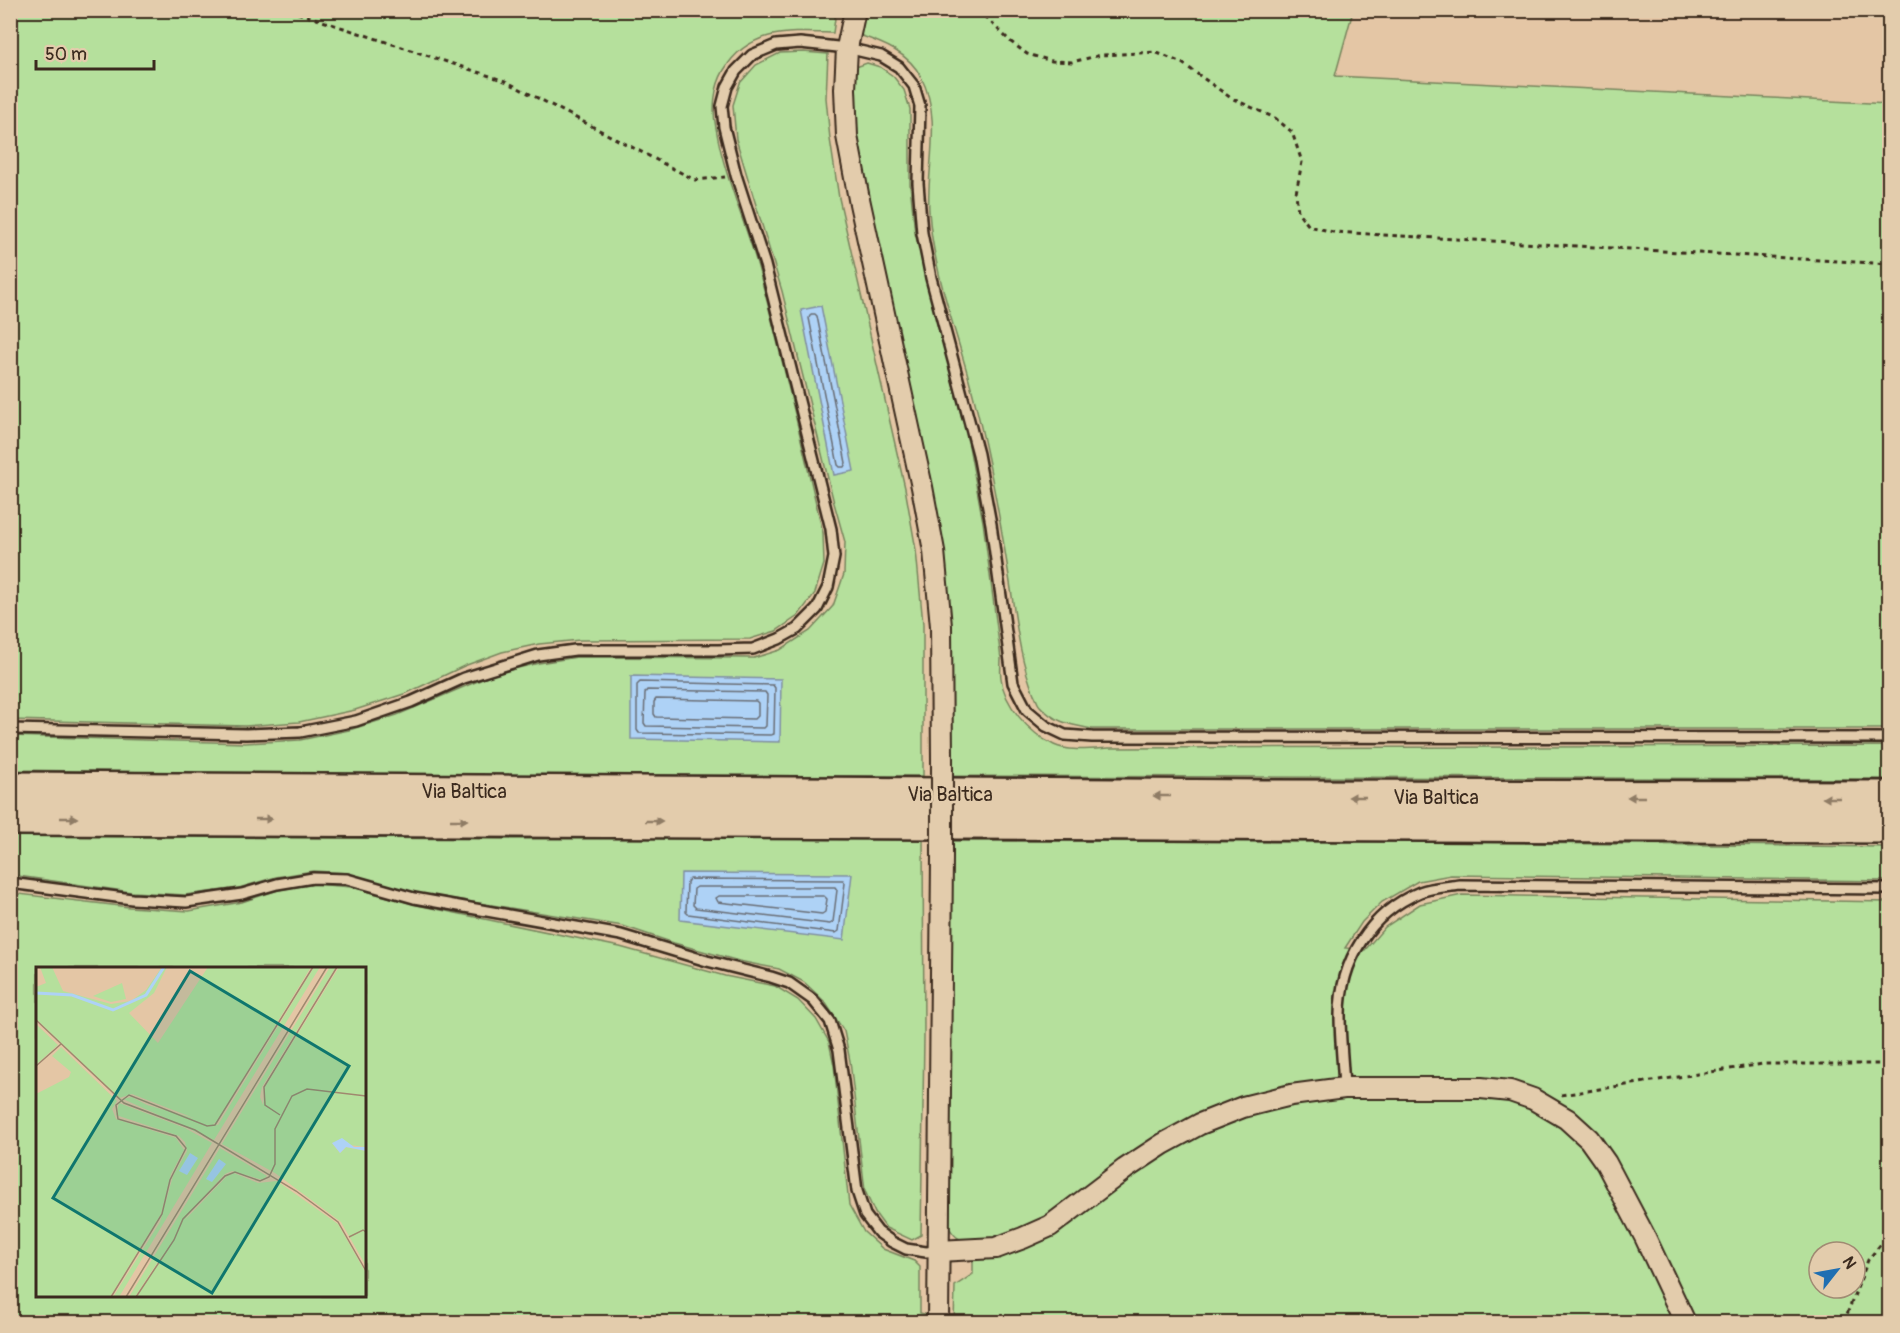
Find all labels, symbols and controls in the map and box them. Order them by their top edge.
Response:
scale bar [36,33,154,71]
text: 50 m [45,43,87,66]
street label: Via Baltica [421,779,507,804]
street label: Via Baltica [907,782,993,807]
street label: Via Baltica [1393,785,1479,810]
one-way arrow [1153,791,1172,801]
one-way arrow [1348,792,1367,802]
one-way arrow [1627,792,1646,802]
one-way arrow [1822,793,1841,803]
one-way arrow [59,813,78,823]
one-way arrow [254,814,273,824]
one-way arrow [449,815,468,825]
one-way arrow [644,816,663,826]
inset map [36,967,366,1297]
north arrow [1807,1240,1867,1300]
text: N [1838,1253,1860,1273]

